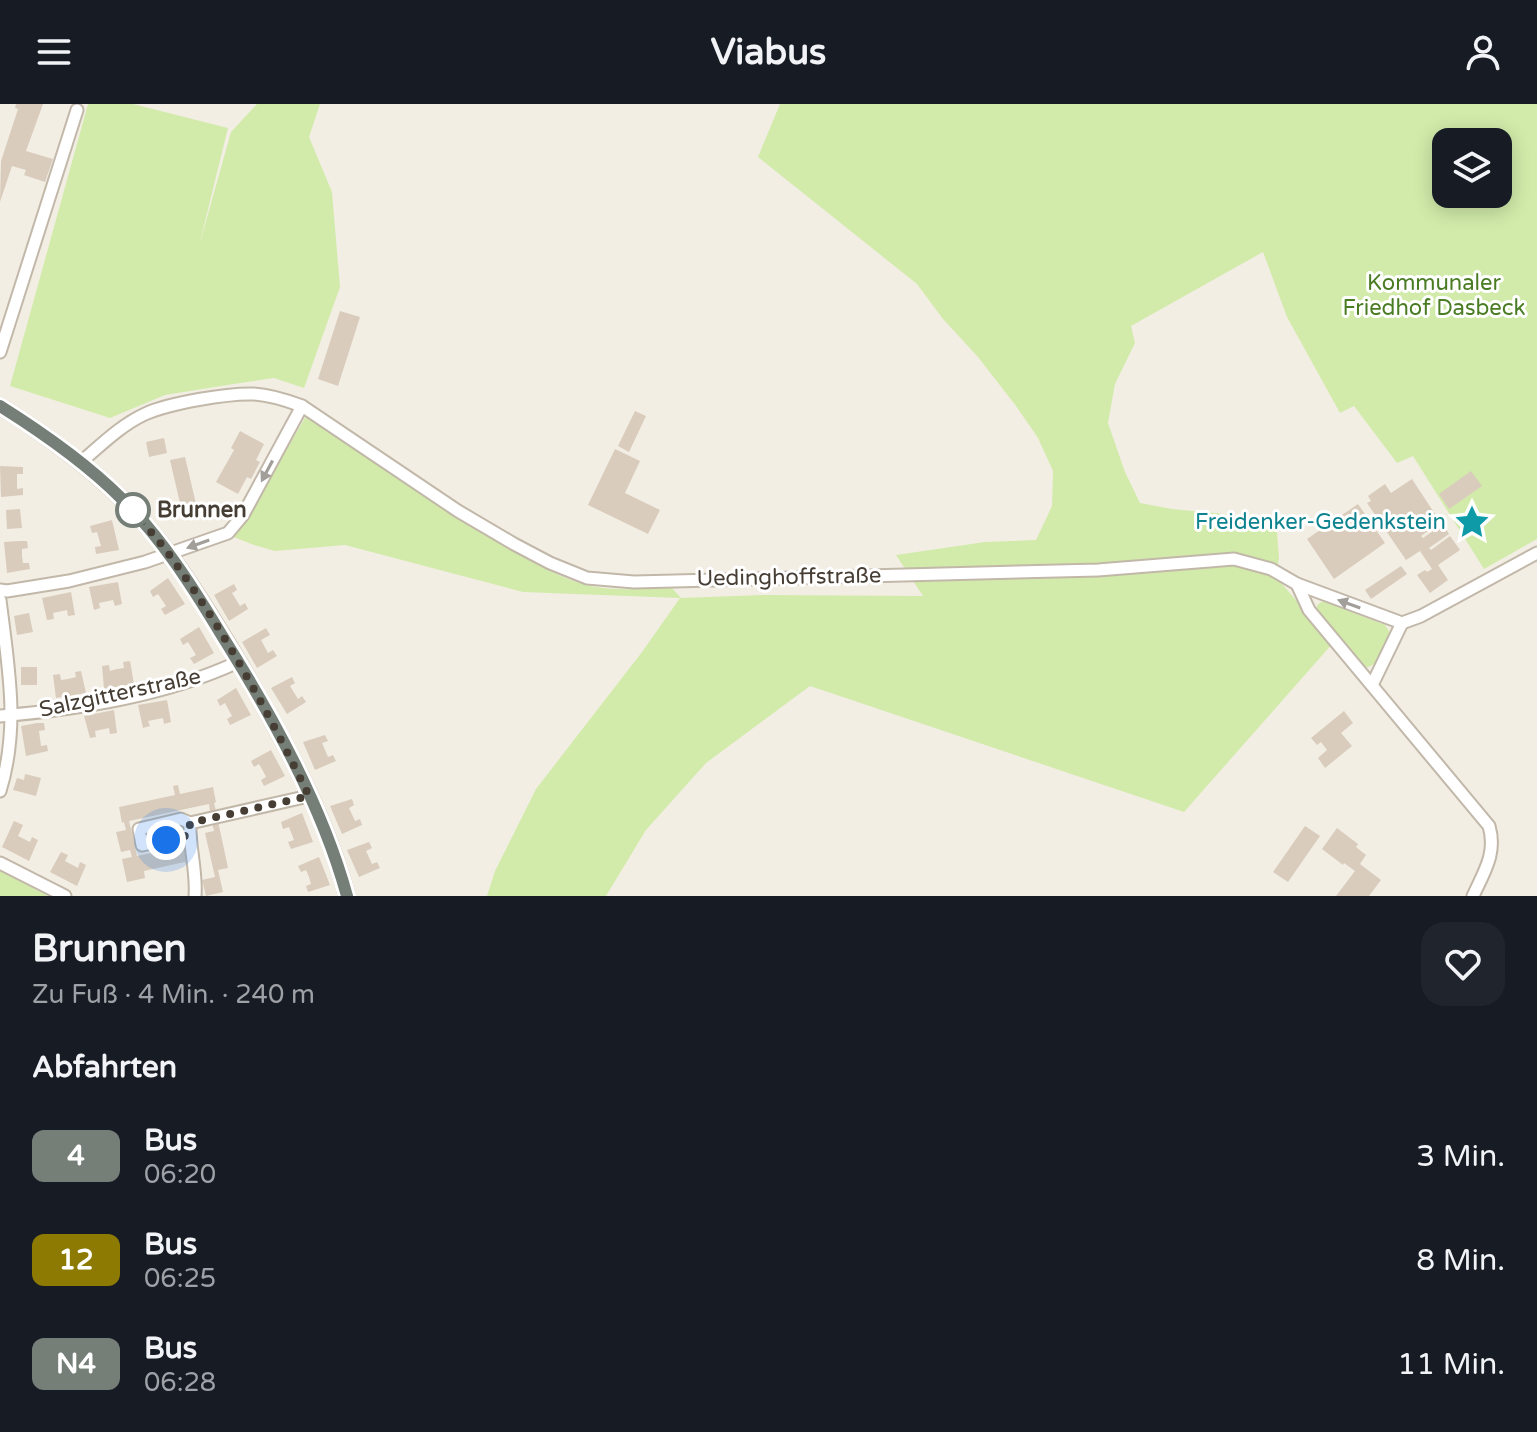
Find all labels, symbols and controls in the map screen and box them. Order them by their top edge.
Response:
icon: menu [32,30,76,74]
icon: person [1461,30,1505,74]
text: Viabus [711,31,826,74]
map controls [1432,128,1512,208]
button: layers [1432,128,1512,208]
park label: Kommunaler Friedhof Dasbeck [1342,270,1526,321]
one-way arrow [261,459,274,482]
marker: Brunnen [116,493,150,527]
place label: Brunnen [157,497,247,523]
place icon: Freidenker-Gedenkstein [1453,503,1491,541]
place label: Freidenker-Gedenkstein [1195,509,1446,535]
one-way arrow [186,538,210,551]
street label: Uedinghoffstraße [697,562,881,592]
one-way arrow [1337,597,1361,609]
street label: Salzgitterstraße [37,663,203,723]
your location [146,820,186,860]
button: heart [1421,922,1505,1006]
text: Brunnen [32,926,187,972]
text: Zu Fuß · 4 Min. · 240 m [32,979,315,1010]
text: Abfahrten [32,1049,177,1086]
text: Bus [144,1122,197,1159]
text: 3 Min. [1416,1138,1505,1175]
text: 4 [67,1139,85,1173]
text: 06:20 [144,1159,216,1190]
text: Bus [144,1226,197,1263]
text: 8 Min. [1416,1242,1505,1279]
text: 12 [58,1243,94,1277]
text: 06:25 [144,1263,216,1294]
text: Bus [144,1330,197,1367]
text: 11 Min. [1397,1346,1505,1383]
text: N4 [56,1347,96,1381]
text: 06:28 [144,1367,216,1398]

